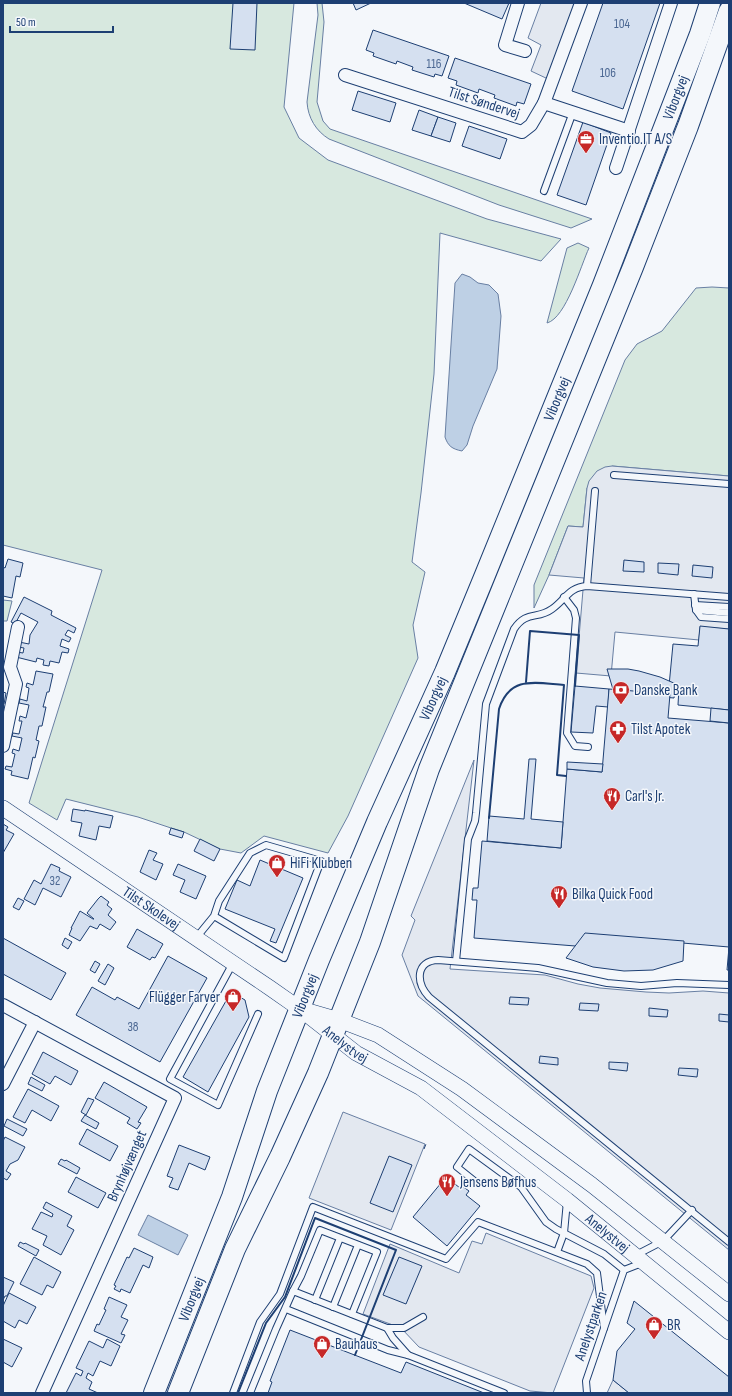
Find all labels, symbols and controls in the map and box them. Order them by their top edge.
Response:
scale bar [10,8,113,34]
text: 50 m [16,15,36,30]
house number: 104 [614,16,630,32]
house number: 116 [427,56,442,72]
house number: 106 [600,65,616,81]
street label: Viborgvej [658,72,693,122]
street label: Tilst Søndervej [446,82,523,124]
office icon: Inventio.IT A/S [576,129,596,154]
place label: Inventio.IT A/S [599,130,672,149]
street label: Viborgvej [539,374,574,424]
street label: Viborgvej [415,673,451,723]
bank icon: Danske Bank [611,680,631,705]
place label: Danske Bank [634,681,698,700]
pharmacy icon: Tilst Apotek [608,719,628,744]
place label: Tilst Apotek [631,720,691,739]
restaurant icon: Carl's Jr. [602,786,622,811]
place label: Carl's Jr. [625,787,665,806]
shop icon: HiFi Klubben [267,853,287,878]
place label: HiFi Klubben [290,854,352,873]
house number: 32 [50,873,60,889]
street label: Tilst Skolevej [119,882,184,934]
restaurant icon: Bilka Quick Food [549,884,569,909]
place label: Bilka Quick Food [572,885,653,904]
street label: Viborgvej [287,971,322,1021]
shop icon: Flügger Farver [223,987,243,1012]
place label: Flügger Farver [149,988,221,1007]
house number: 38 [127,1019,139,1035]
street label: Anelystvej [318,1020,372,1067]
street label: Brynhøjvænget [103,1127,151,1205]
restaurant icon: Jensens Bøfhus [437,1172,457,1197]
place label: Jensens Bøfhus [459,1173,536,1192]
street label: Anelystvej [581,1209,634,1257]
street label: Viborgvej [174,1274,209,1324]
street label: Anelystparken [570,1289,612,1364]
shop icon: BR [644,1315,664,1340]
place label: BR [667,1316,681,1335]
shop icon: Bauhaus [312,1334,332,1359]
place label: Bauhaus [335,1335,378,1354]

